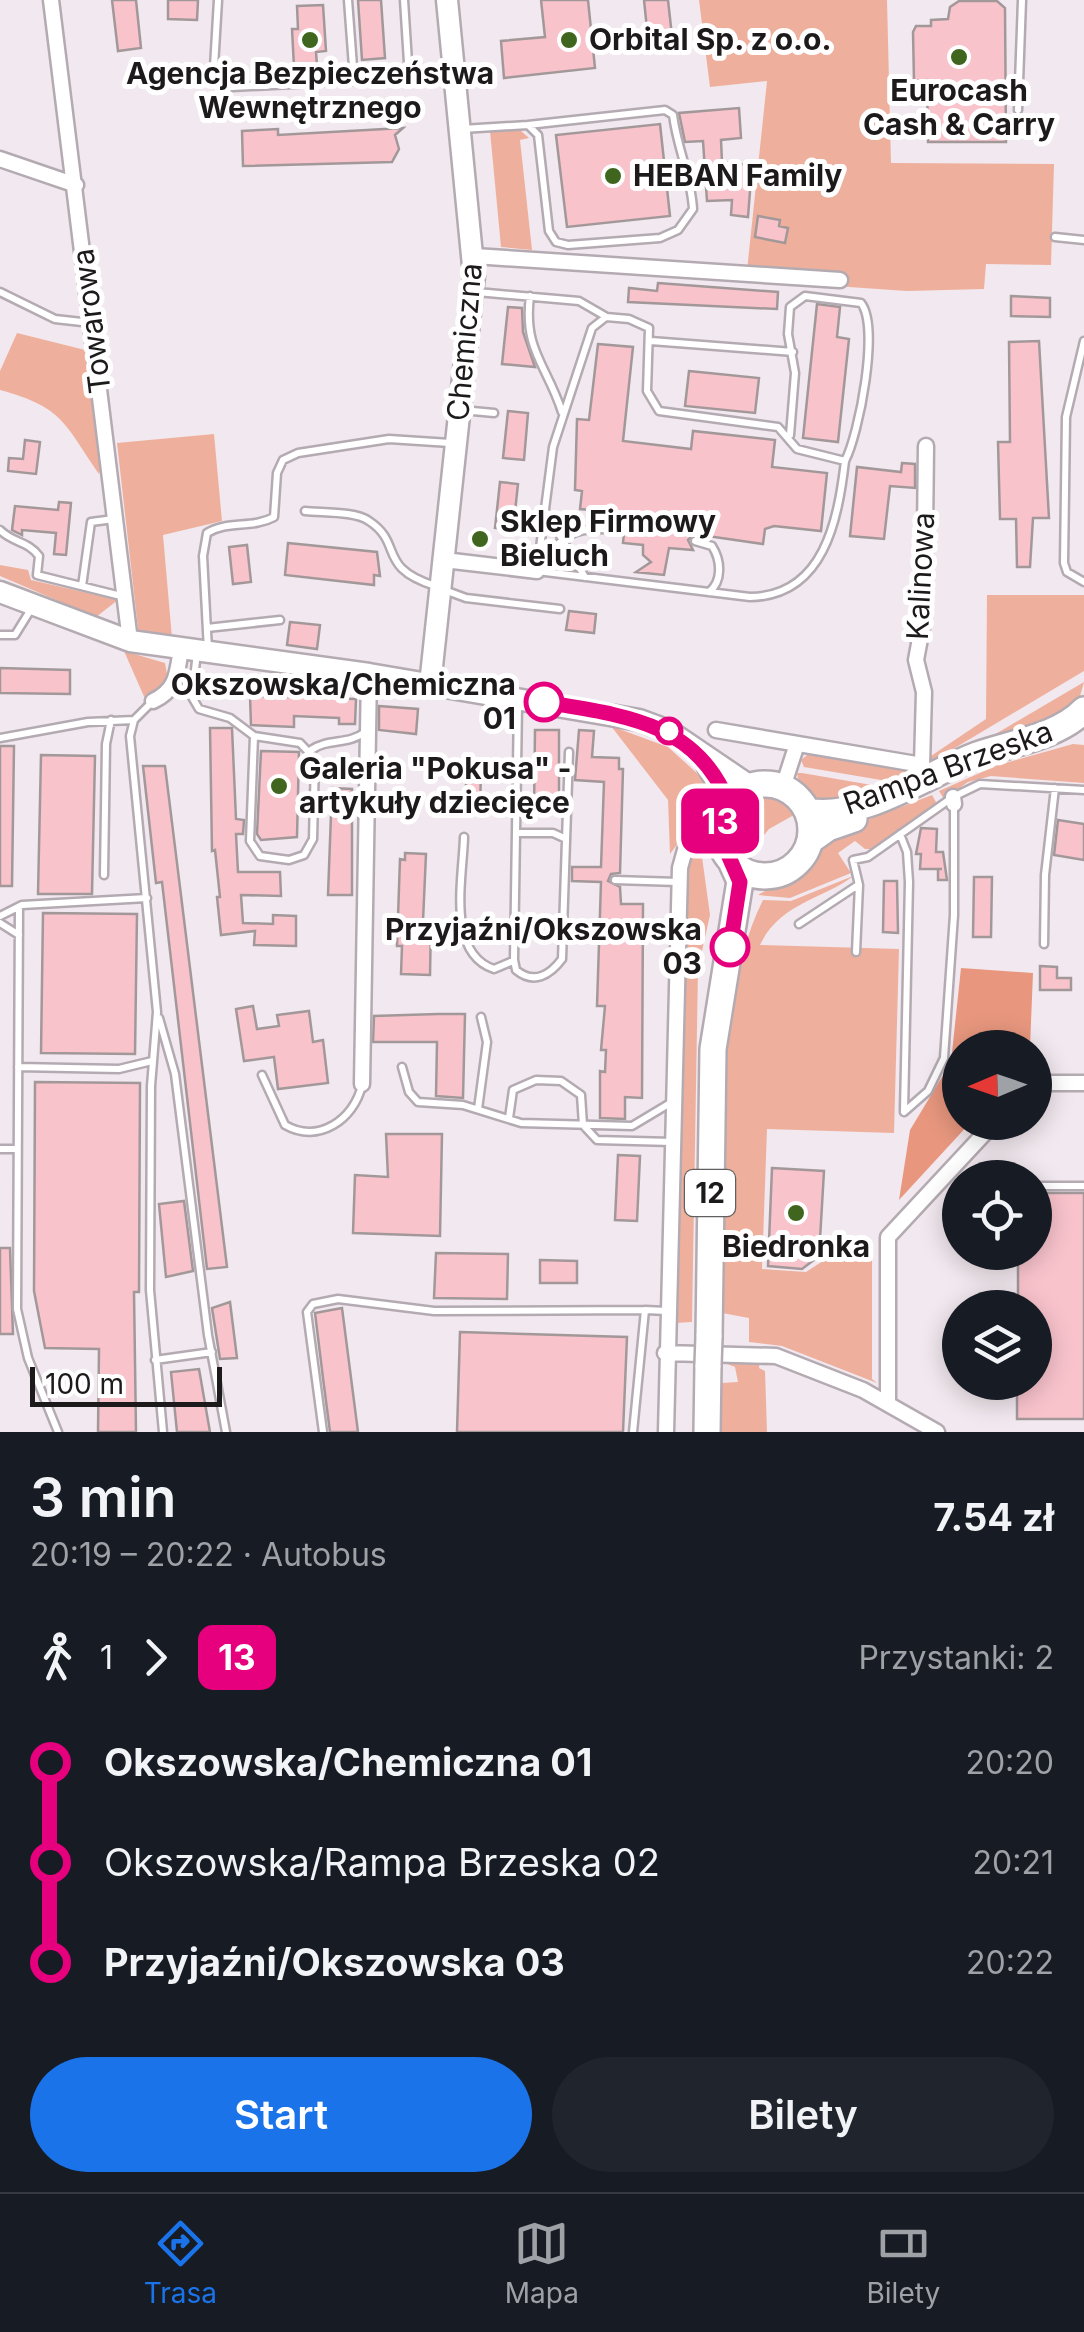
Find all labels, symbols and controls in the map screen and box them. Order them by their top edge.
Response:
place label: Orbital Sp. z o.o. [589,21,832,57]
marker: Agencja Bezpieczeństwa Wewnętrznego [299,29,321,51]
marker: Orbital Sp. z o.o. [558,29,580,51]
marker: Eurocash Cash & Carry [948,46,970,68]
place label: Agencja Bezpieczeństwa Wewnętrznego [126,55,494,125]
place label: Eurocash Cash & Carry [863,72,1055,142]
place label: HEBAN Family [633,157,842,193]
marker: HEBAN Family [602,165,624,187]
street label: Towarowa [64,247,118,396]
street label: Chemiczna [439,261,489,422]
place label: Sklep Firmowy Bieluch [500,503,716,573]
street label: Kalinowa [899,511,941,641]
marker: Sklep Firmowy Bieluch [469,528,491,550]
place label: Okszowska/Chemiczna 01 [171,666,516,736]
marker: Okszowska/Chemiczna 01 [525,683,563,721]
street label: Rampa Brzeska [838,713,1057,822]
unlabelled marker [656,718,682,744]
place label: Galeria "Pokusa" - artykuły dziecięce [299,750,572,820]
marker: Galeria "Pokusa" - artykuły dziecięce [268,775,290,797]
line badge: 13 [675,788,765,854]
text: 13 [701,800,739,842]
place label: Przyjaźni/Okszowska 03 [385,911,702,981]
marker: Przyjaźni/Okszowska 03 [711,928,749,966]
north arrow [942,1030,1052,1140]
map controls [942,1030,1052,1400]
button: locate [942,1160,1052,1270]
road number: 12 [685,1170,735,1216]
marker: Biedronka [785,1202,807,1224]
place label: Biedronka [722,1228,870,1264]
button: layers [942,1290,1052,1400]
scale bar [30,1362,222,1406]
text: 100 m [45,1367,124,1401]
text: 3 min [30,1464,176,1530]
text: 7.54 zł [933,1494,1054,1540]
text: 20:19 – 20:22 · Autobus [30,1535,387,1574]
icon: walk [30,1630,85,1685]
icon: forward [128,1630,183,1685]
text: 13 [218,1636,256,1678]
text: 1 [100,1638,113,1677]
text: Przystanki: 2 [858,1638,1054,1677]
text: Okszowska/Chemiczna 01 [104,1739,592,1785]
text: 20:20 [965,1743,1054,1782]
text: Okszowska/Rampa Brzeska 02 [104,1839,660,1885]
text: 20:21 [973,1843,1054,1882]
text: Przyjaźni/Okszowska 03 [104,1939,565,1985]
text: 20:22 [966,1943,1054,1982]
button: Start [30,2057,532,2172]
button: Bilety [552,2057,1054,2172]
tab: Trasa [144,2216,217,2310]
tab: Mapa [505,2216,579,2310]
tab: Bilety [867,2216,940,2310]

